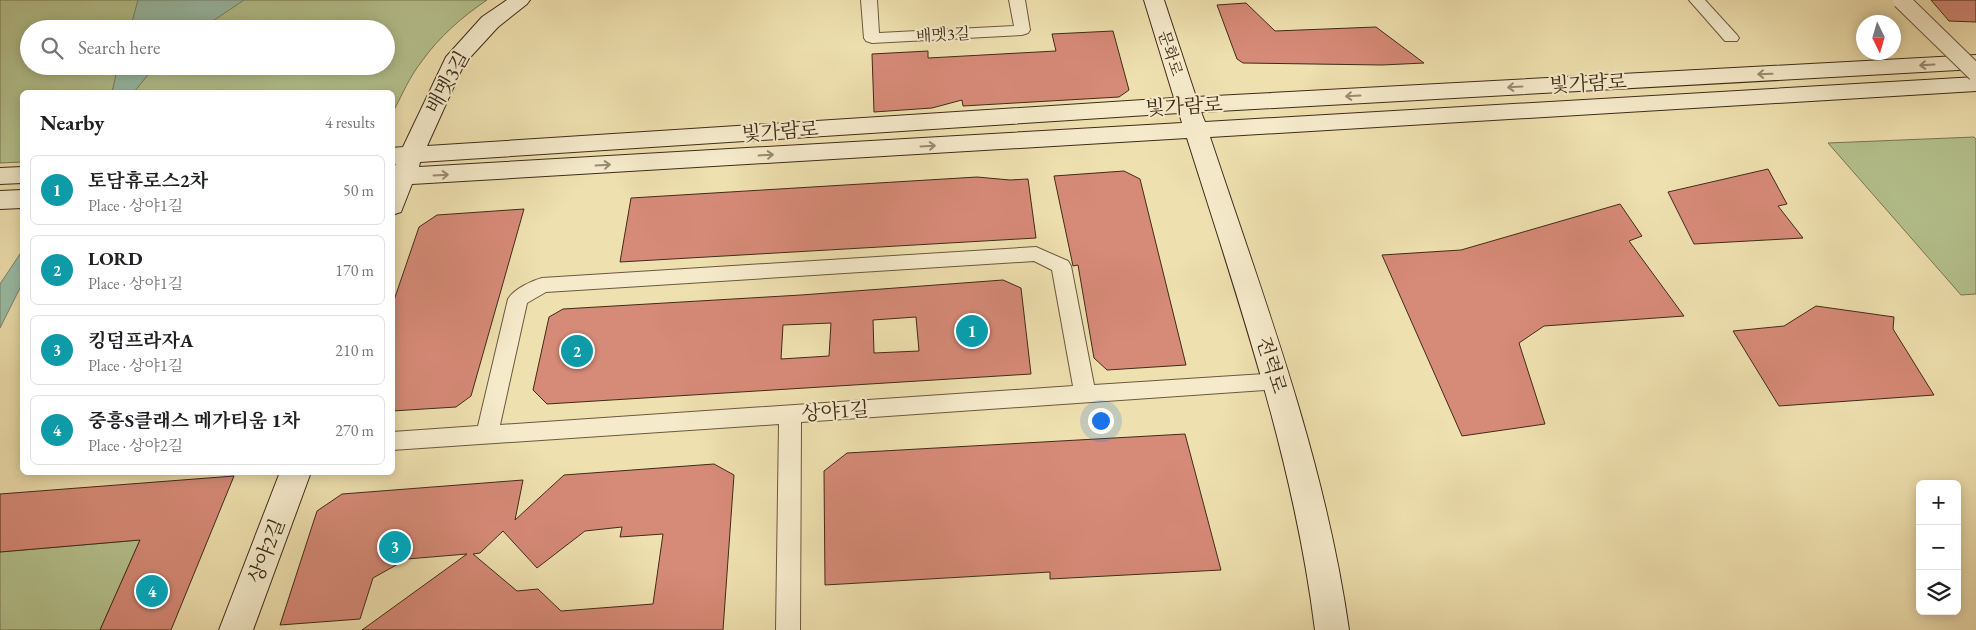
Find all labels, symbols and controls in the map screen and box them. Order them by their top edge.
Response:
north arrow [1856,15,1901,60]
search box [20,20,395,75]
street label: 배멧3길 [915,23,971,46]
street label: 문화로 [1153,28,1188,79]
icon: search [38,34,66,62]
text: Search here [78,35,160,60]
street label: 배멧3길 [419,46,475,118]
one-way arrow [1920,60,1936,69]
street label: 빛가람로 [1549,68,1627,98]
one-way arrow [1757,69,1773,78]
one-way arrow [1508,82,1524,91]
street label: 빛가람로 [1145,91,1223,121]
one-way arrow [1345,91,1361,100]
text: Nearby [40,109,104,136]
text: 4 results [325,112,375,133]
street label: 빛가람로 [741,115,819,147]
one-way arrow [920,141,936,150]
one-way arrow [757,151,773,160]
one-way arrow [595,160,611,169]
text: 토담휴로스2차 [88,168,208,193]
one-way arrow [433,170,449,179]
text: 1 [53,180,61,201]
text: 50 m [343,180,374,201]
text: Place · 상야1길 [88,195,183,216]
text: LORD [88,246,143,271]
text: 2 [53,260,61,281]
text: 170 m [335,260,374,281]
text: Place · 상야1길 [88,273,183,294]
pin: 1 [956,312,988,350]
text: 킹덤프라자A [88,328,193,353]
pin: 2 [561,332,593,370]
street label: 전력로 [1251,333,1293,397]
text: 3 [53,340,61,361]
text: 210 m [335,340,374,361]
text: Place · 상야1길 [88,355,183,376]
street label: 상야1길 [800,396,870,426]
text: 중흥S클래스 메가티움 1차 [88,408,300,433]
your location [1088,408,1114,434]
text: 4 [53,420,61,441]
text: 270 m [335,420,374,441]
text: Place · 상야2길 [88,435,183,456]
map controls [1916,480,1961,615]
button: + [1916,480,1961,525]
street label: 상야2길 [242,515,290,587]
button: − [1916,525,1961,570]
pin: 3 [379,528,411,566]
button: layers [1916,570,1961,615]
pin: 4 [136,572,168,610]

